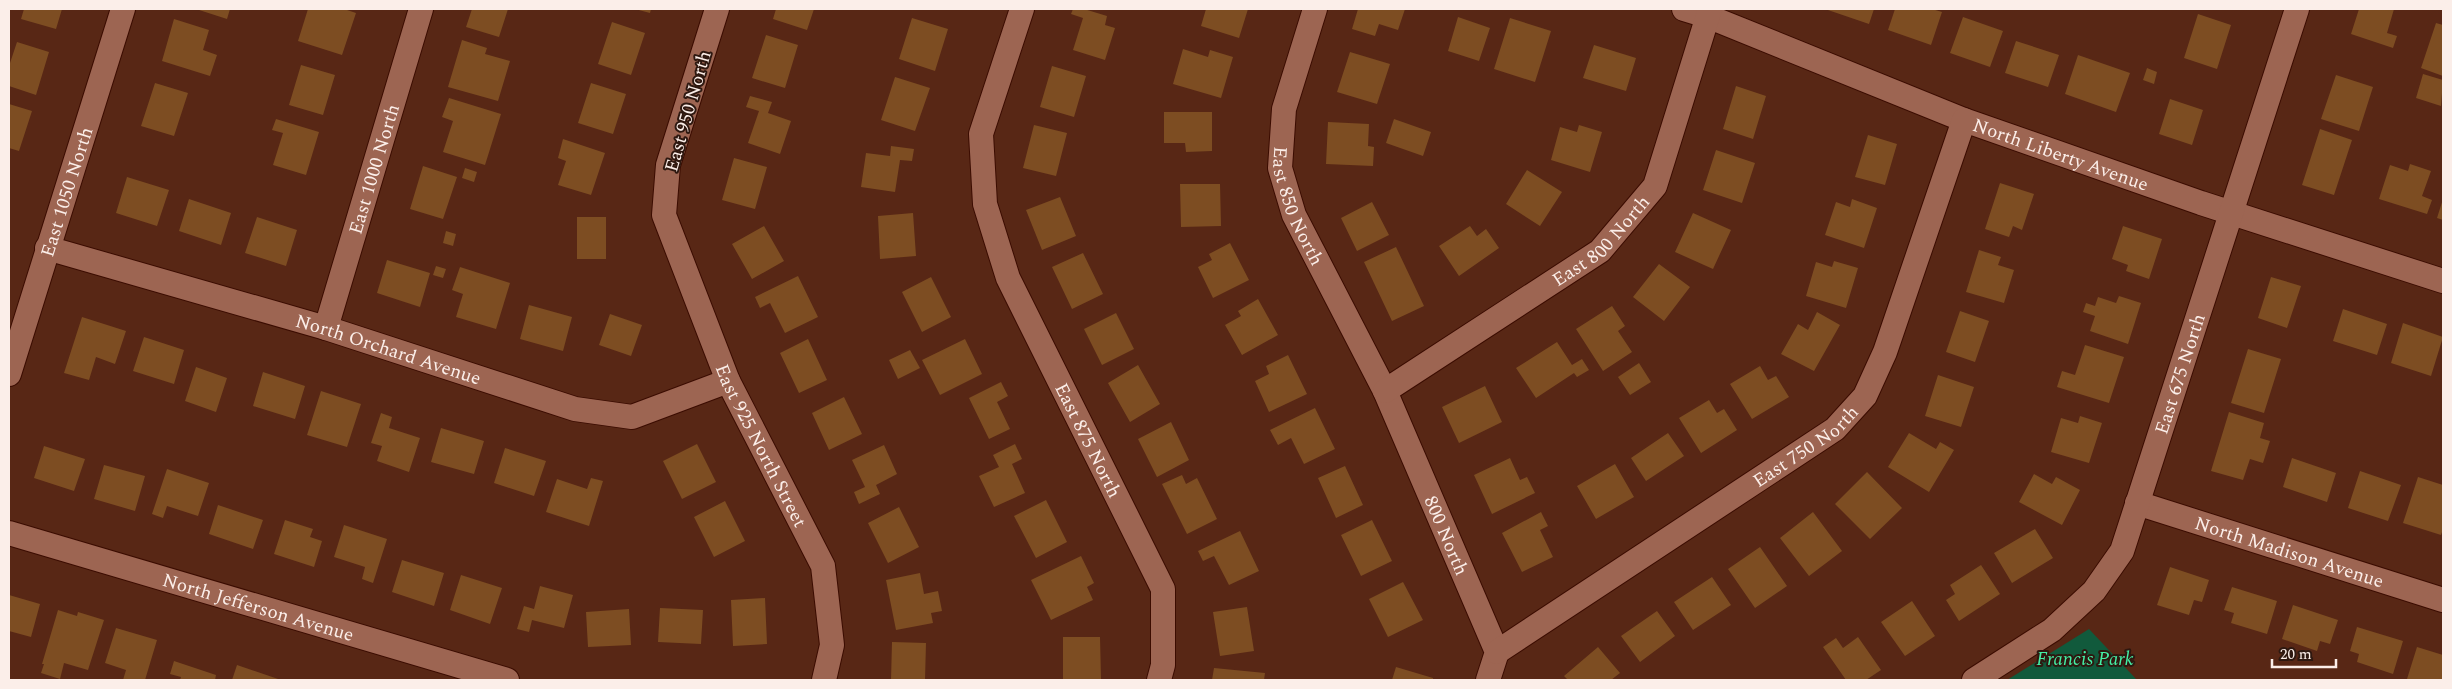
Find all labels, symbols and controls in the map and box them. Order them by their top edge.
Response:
street label: East 950 North [657,47,720,176]
street label: East 1000 North [342,101,408,238]
street label: North Liberty Avenue [1969,111,2152,200]
street label: East 1050 North [33,123,101,261]
street label: East 850 North [1264,145,1331,271]
street label: East 800 North [1547,189,1657,295]
street label: North Orchard Avenue [292,307,485,393]
street label: East 675 North [2148,310,2214,438]
street label: East 925 North Street [707,360,814,533]
street label: East 875 North [1046,378,1128,503]
street label: East 750 North [1747,399,1866,496]
street label: 800 North [1416,491,1475,580]
street label: North Madison Avenue [2191,509,2387,596]
street label: North Jefferson Avenue [159,566,357,650]
scale bar [2272,636,2336,668]
text: 20 m [2280,643,2312,666]
park label: Francis Park [2036,645,2134,674]

